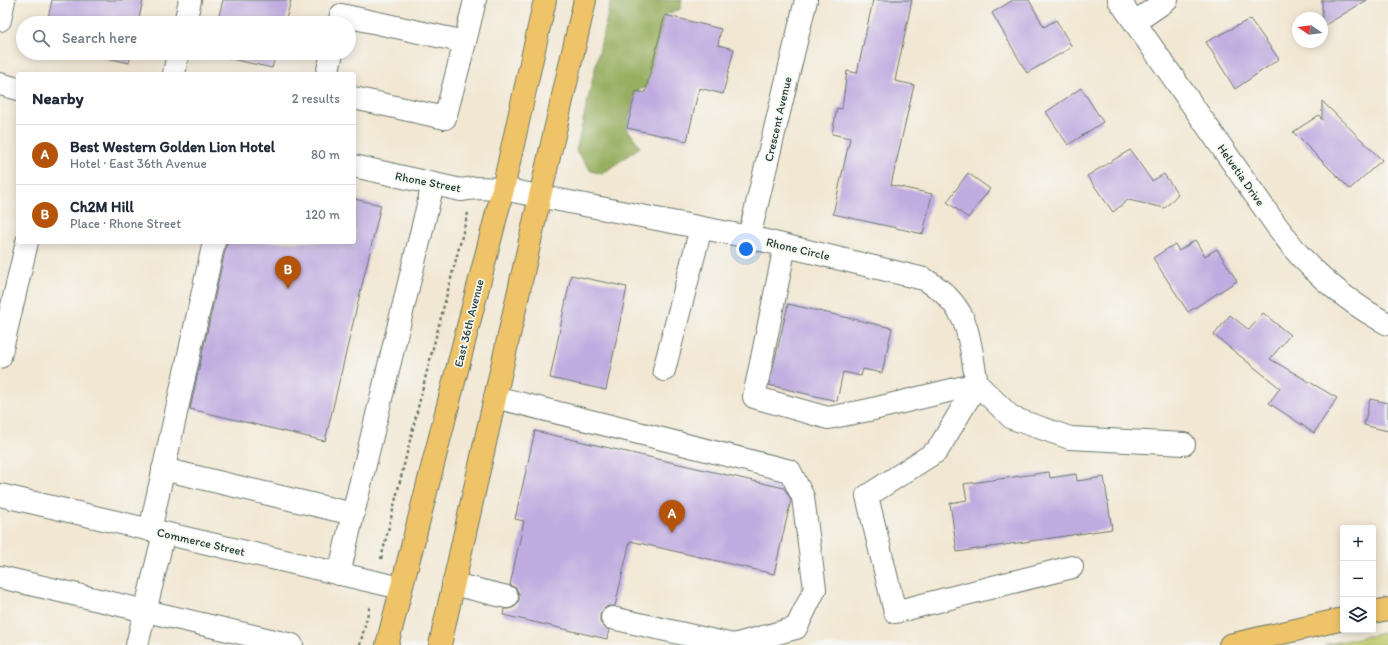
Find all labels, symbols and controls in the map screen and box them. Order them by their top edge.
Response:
north arrow [1292,12,1328,48]
search box [16,16,356,60]
icon: search [30,27,52,49]
text: Search here [62,29,137,47]
street label: Crescent Avenue [761,75,795,163]
text: Nearby [32,88,84,108]
text: 2 results [292,91,340,106]
text: Best Western Golden Lion Hotel [70,138,275,156]
street label: Helvetia Drive [1215,141,1268,209]
text: A [41,147,49,162]
text: 80 m [311,147,340,162]
text: Hotel · East 36th Avenue [70,156,207,171]
street label: Rhone Street [394,169,463,195]
text: Ch2M Hill [70,198,134,216]
text: B [41,207,49,222]
text: 120 m [305,207,340,222]
text: Place · Rhone Street [70,216,181,231]
street label: Rhone Circle [765,235,831,263]
your location [736,239,756,259]
pin: B [275,256,301,289]
street label: East 36th Avenue [451,277,487,368]
pin: A [659,500,685,533]
street label: Commerce Street [156,525,247,559]
map controls [1340,525,1376,633]
button: + [1340,525,1376,561]
button: − [1340,561,1376,597]
button: layers [1340,597,1376,633]

